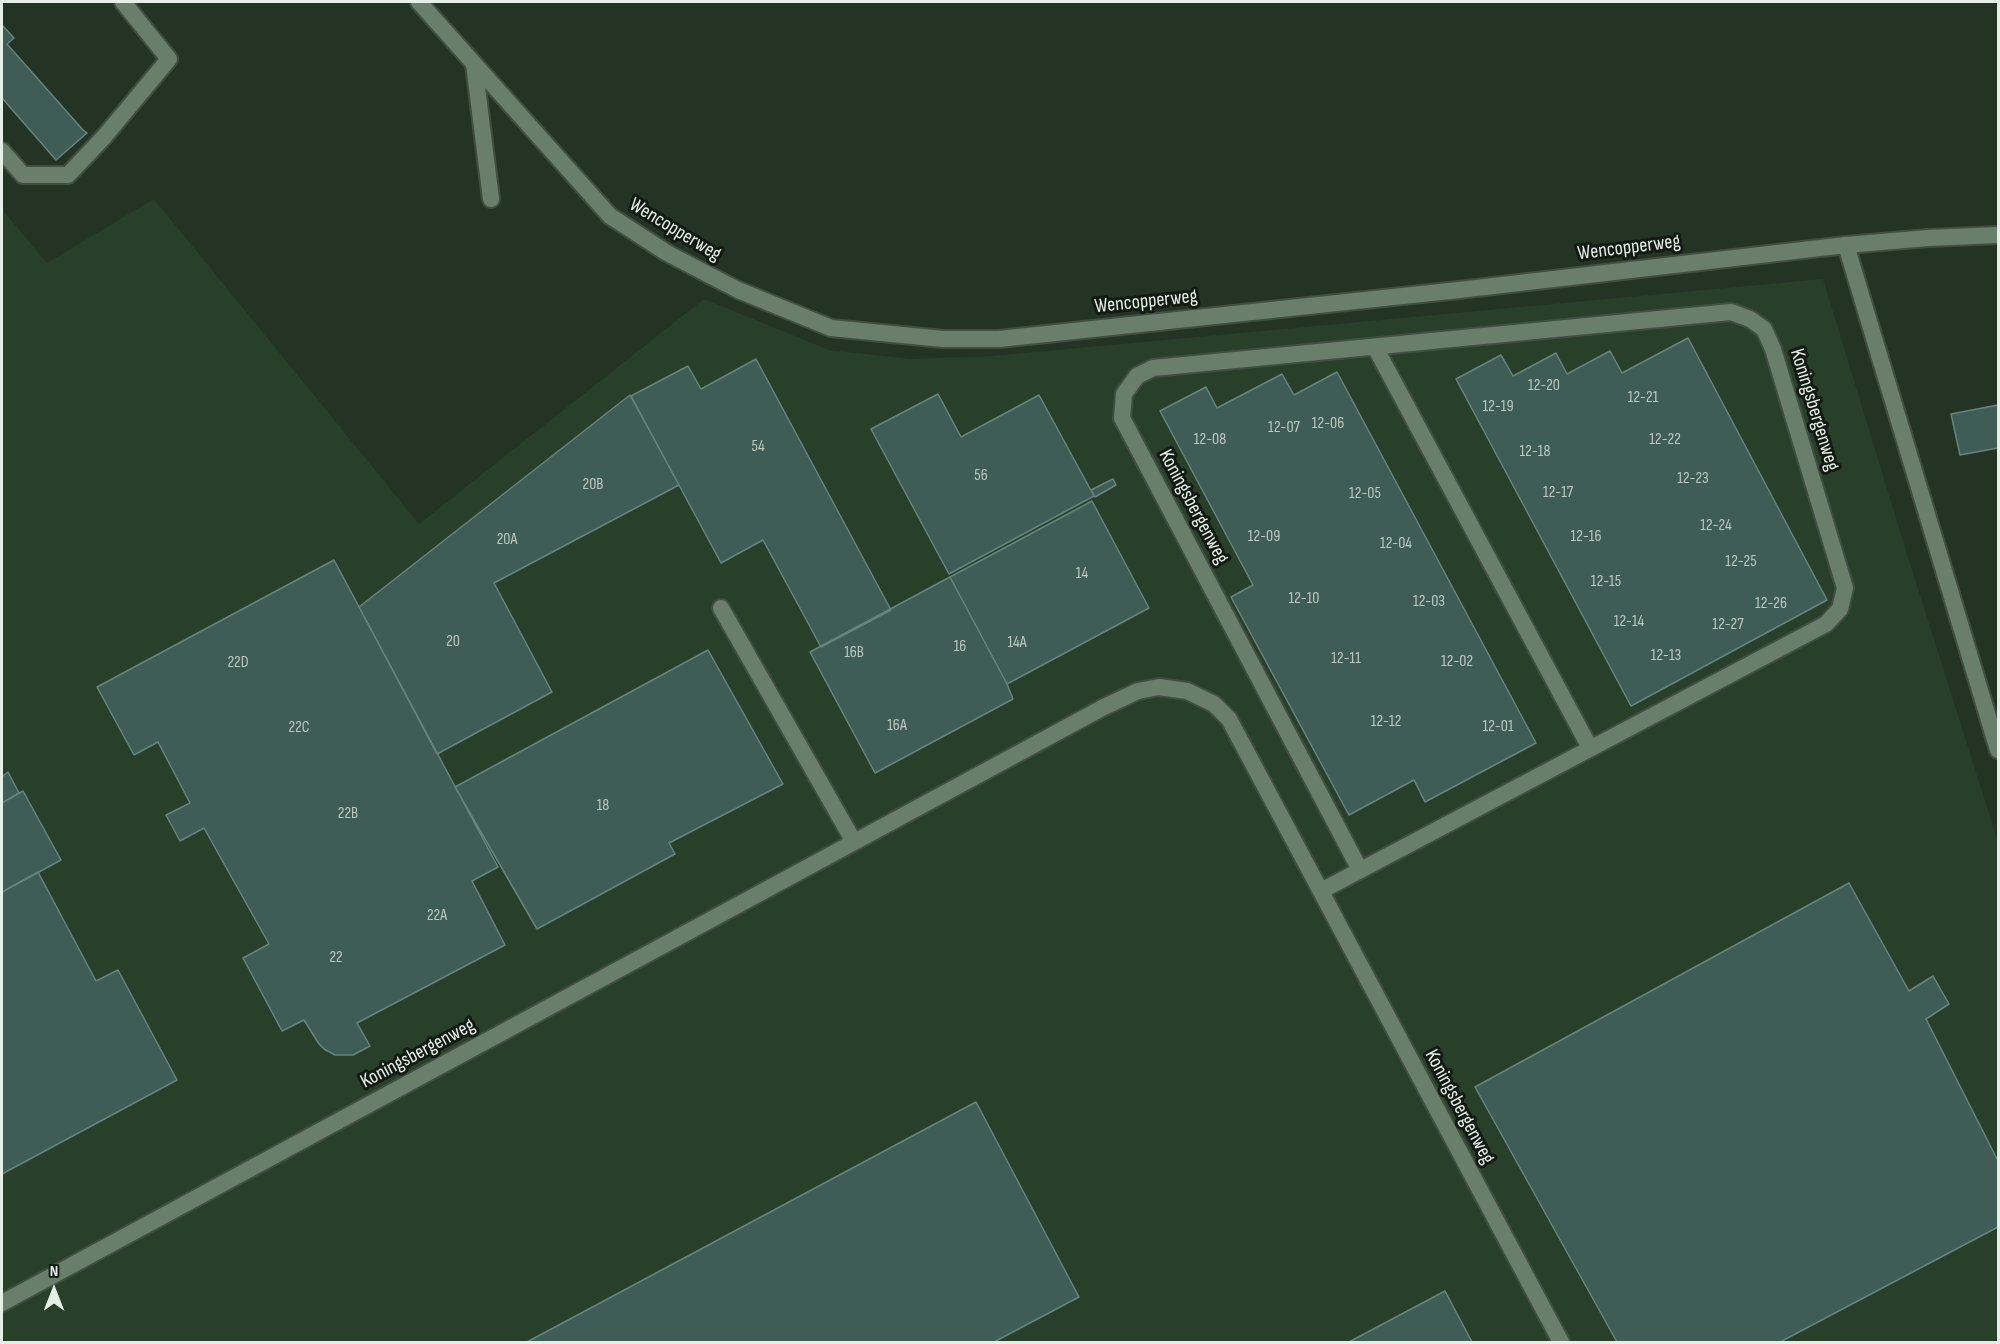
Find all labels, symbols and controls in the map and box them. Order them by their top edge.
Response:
street label: Wencopperweg [625,193,725,267]
street label: Wencopperweg [1576,230,1682,266]
street label: Wencopperweg [1093,285,1199,319]
street label: Koningsbergenweg [1784,346,1844,474]
house number: 12-20 [1528,376,1560,396]
house number: 12-21 [1628,388,1658,408]
house number: 12-19 [1483,397,1513,417]
house number: 12-06 [1312,414,1344,434]
house number: 12-07 [1268,418,1300,438]
house number: 12-08 [1194,430,1226,450]
house number: 12-22 [1649,430,1681,450]
house number: 54 [751,437,765,457]
house number: 12-18 [1520,442,1550,462]
street label: Koningsbergenweg [1153,446,1233,568]
house number: 56 [974,466,988,486]
house number: 12-23 [1677,469,1709,489]
house number: 20B [583,475,603,495]
house number: 12-17 [1543,483,1573,503]
house number: 12-05 [1349,484,1381,504]
house number: 12-24 [1700,516,1732,536]
house number: 12-09 [1248,527,1280,547]
house number: 12-16 [1571,527,1601,547]
house number: 20A [497,530,517,550]
house number: 12-04 [1380,534,1412,554]
house number: 12-25 [1725,552,1757,572]
house number: 14 [1076,564,1088,584]
house number: 12-15 [1591,572,1621,592]
house number: 12-10 [1289,589,1319,609]
house number: 12-03 [1413,592,1445,612]
house number: 12-26 [1755,594,1787,614]
house number: 12-14 [1614,612,1644,632]
house number: 12-27 [1712,615,1744,635]
house number: 20 [446,632,460,652]
house number: 14A [1007,633,1027,653]
house number: 16 [954,637,966,657]
house number: 16B [844,643,864,663]
house number: 12-13 [1651,646,1681,666]
house number: 12-11 [1331,649,1361,669]
house number: 12-02 [1441,652,1473,672]
house number: 22D [227,653,249,673]
house number: 12-12 [1371,712,1401,732]
house number: 16A [887,716,907,736]
house number: 12-01 [1483,717,1513,737]
house number: 22C [289,718,309,738]
house number: 18 [597,796,609,816]
house number: 22B [338,804,358,824]
house number: 22A [427,906,447,926]
house number: 22 [329,948,343,968]
street label: Koningsbergenweg [357,1014,479,1094]
street label: Koningsbergenweg [1419,1046,1499,1168]
north arrow [24,1260,84,1320]
text: N [50,1262,58,1281]

